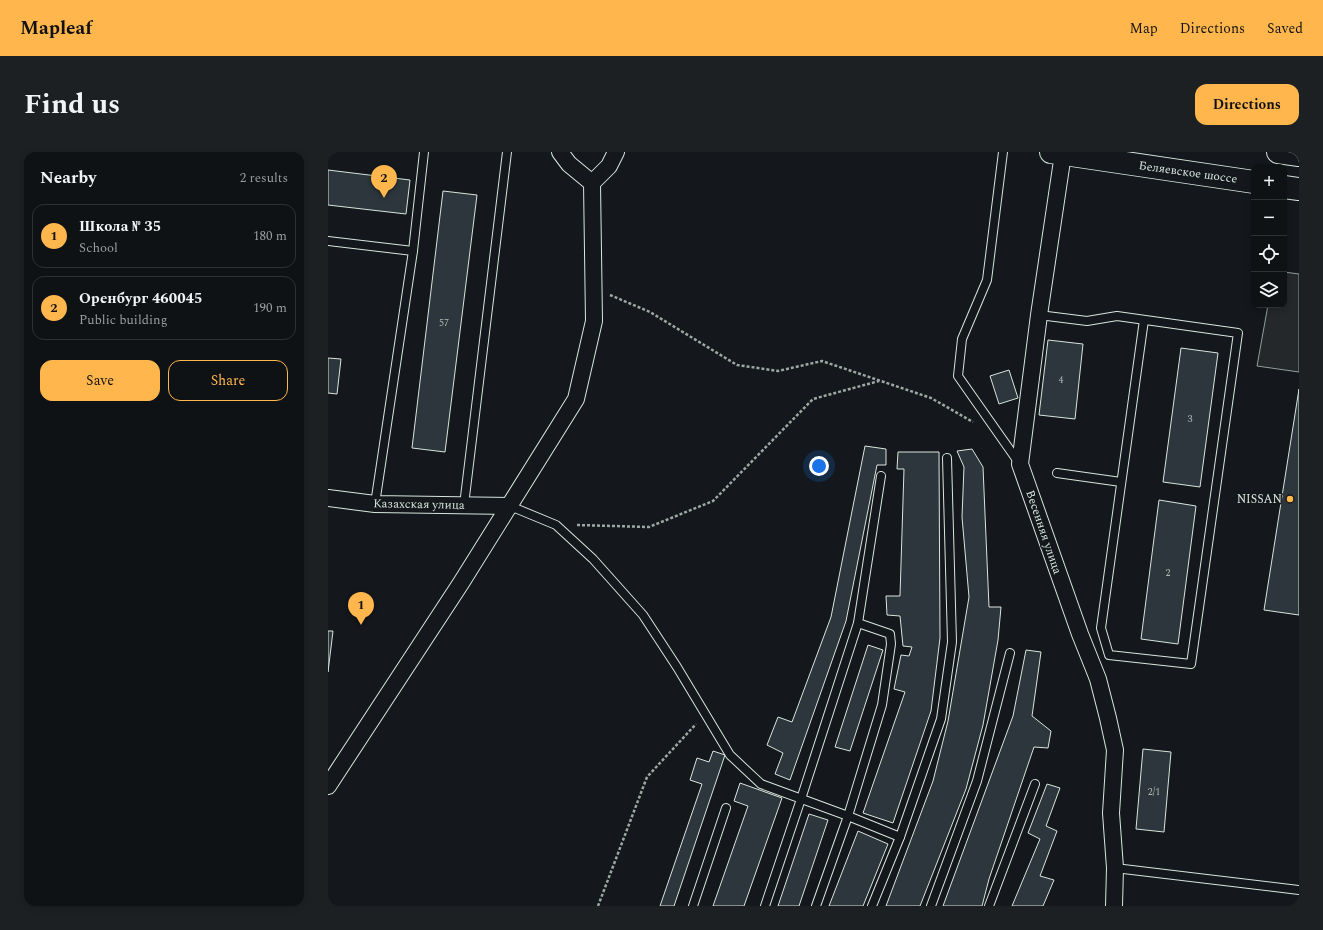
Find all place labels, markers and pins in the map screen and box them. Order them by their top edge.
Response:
pin: 2 [371,165,397,198]
place label: NISSAN [1237,490,1282,509]
marker: NISSAN [1285,494,1295,504]
pin: 1 [348,592,374,625]

